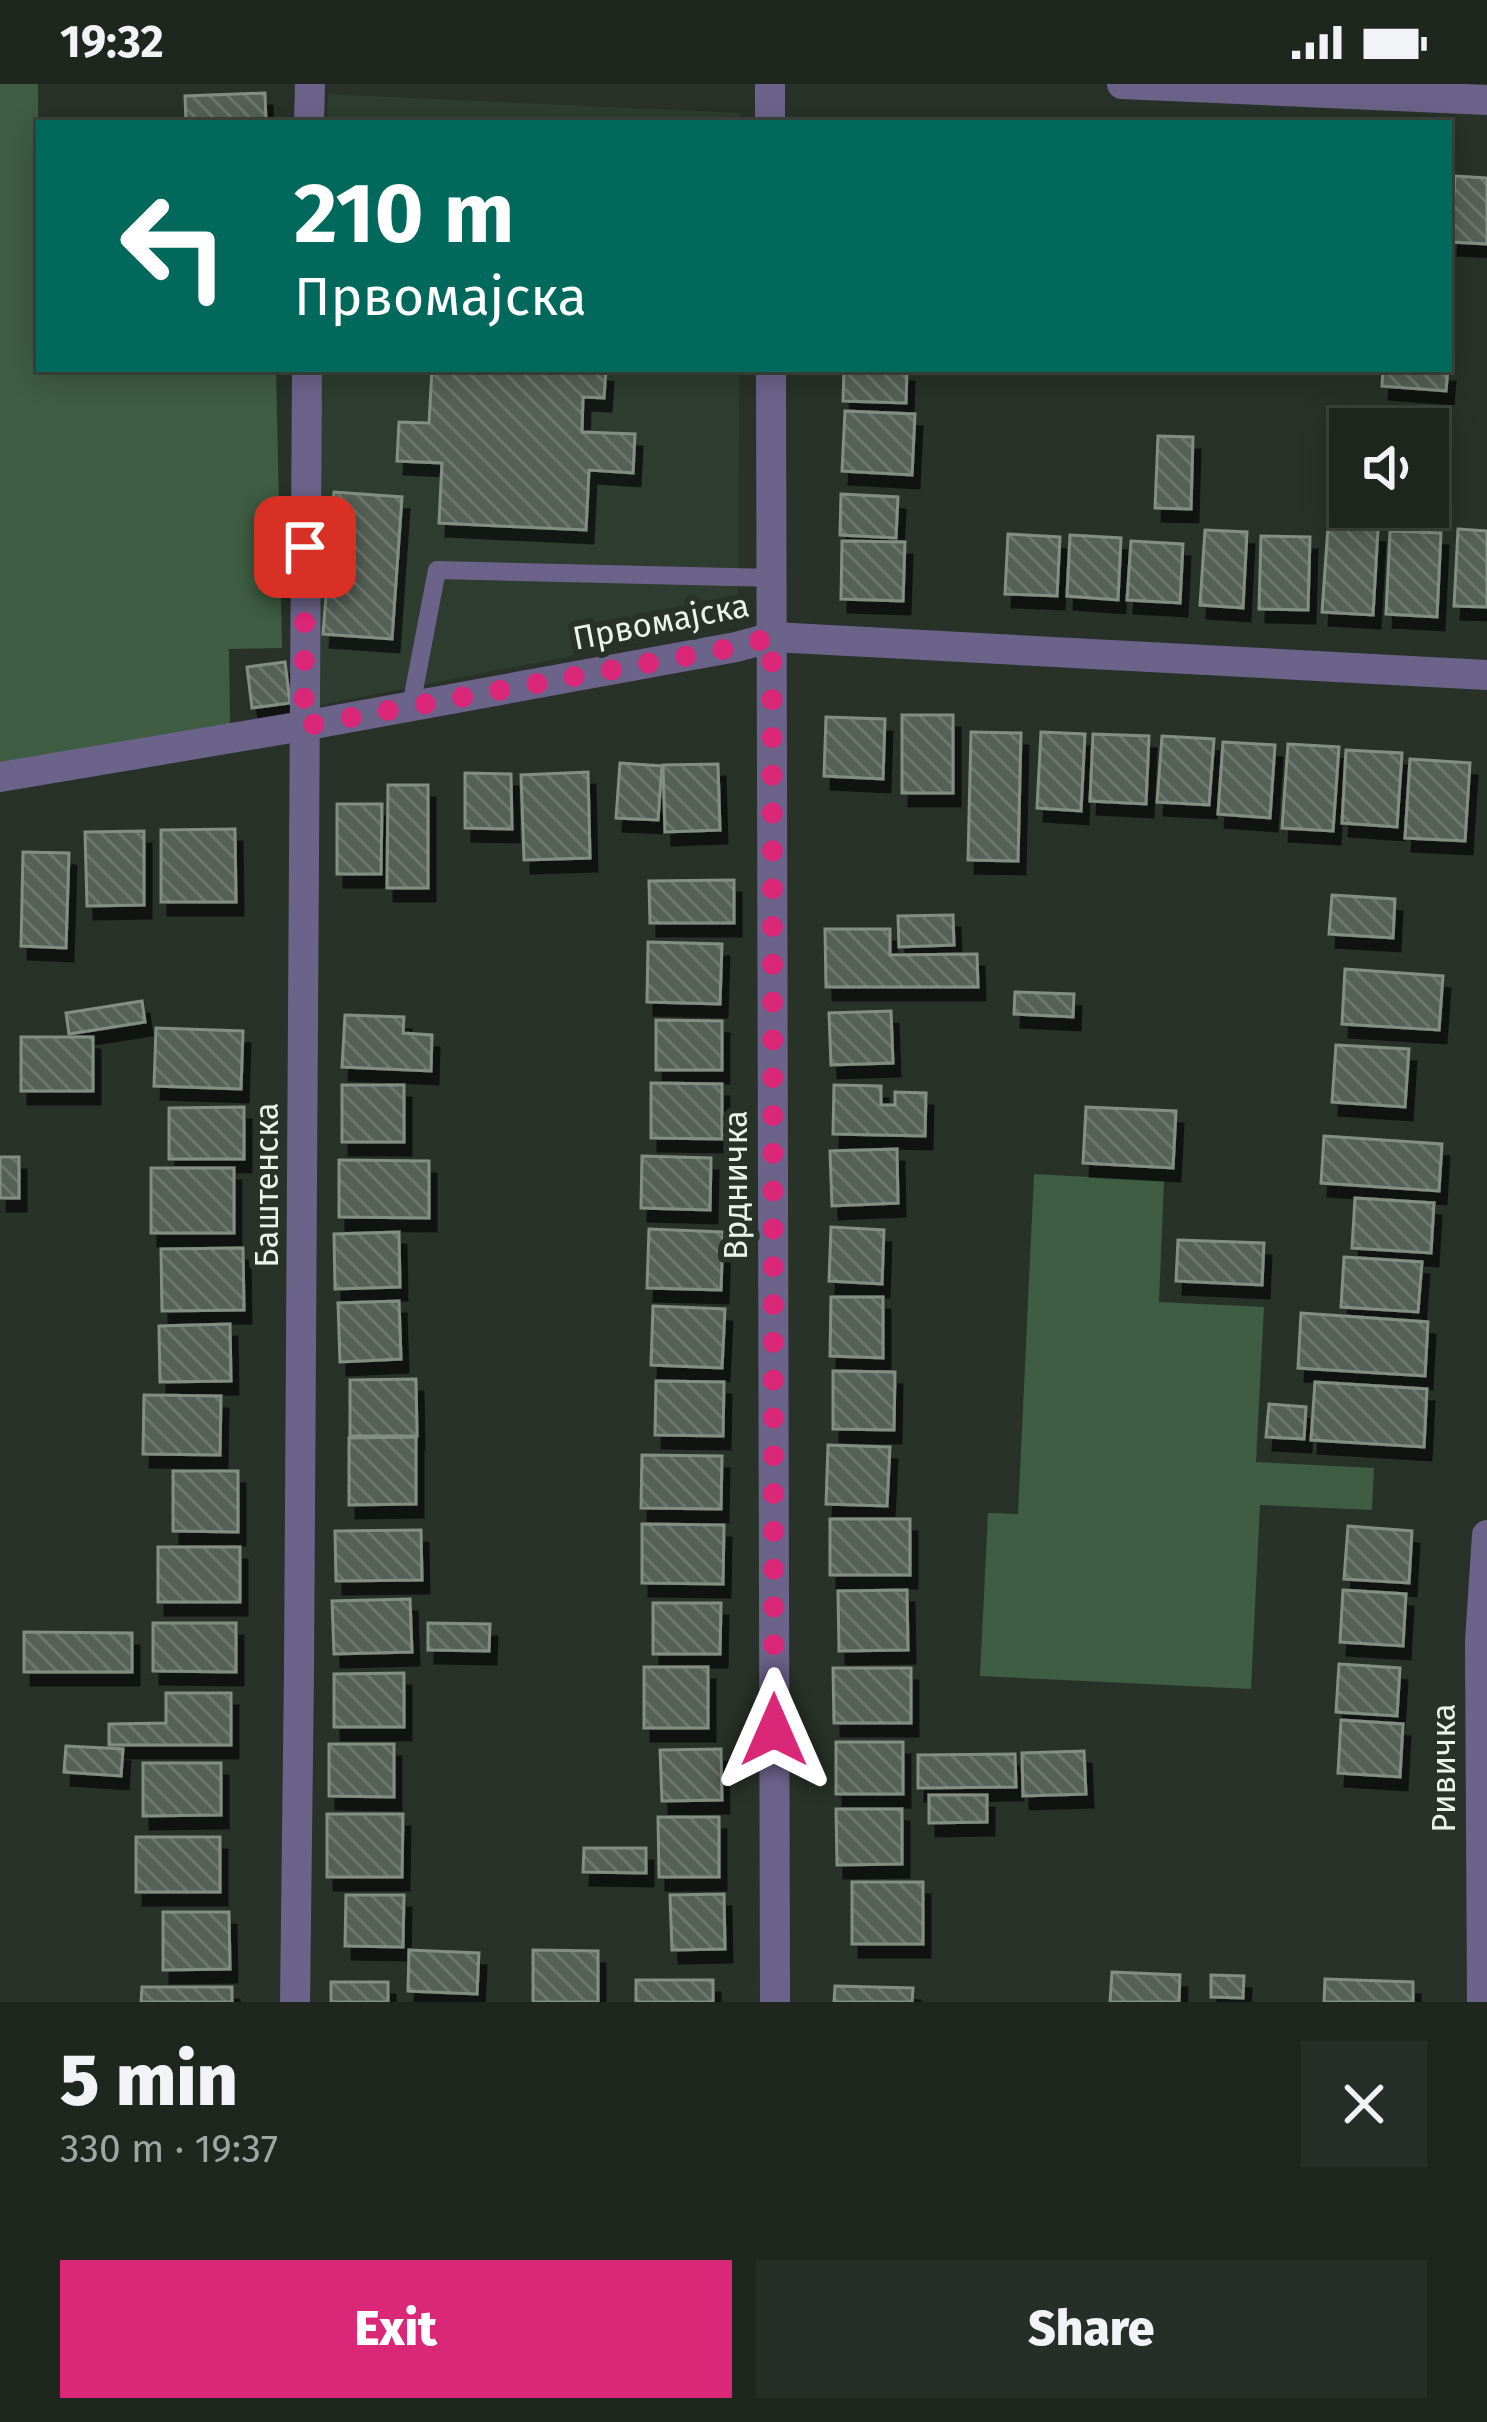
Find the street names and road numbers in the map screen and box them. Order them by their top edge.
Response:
street label: Првомајска [569,585,753,659]
street label: Баштенска [247,1102,287,1268]
street label: Врдничка [716,1110,756,1260]
street label: Ривичка [1424,1703,1464,1833]

